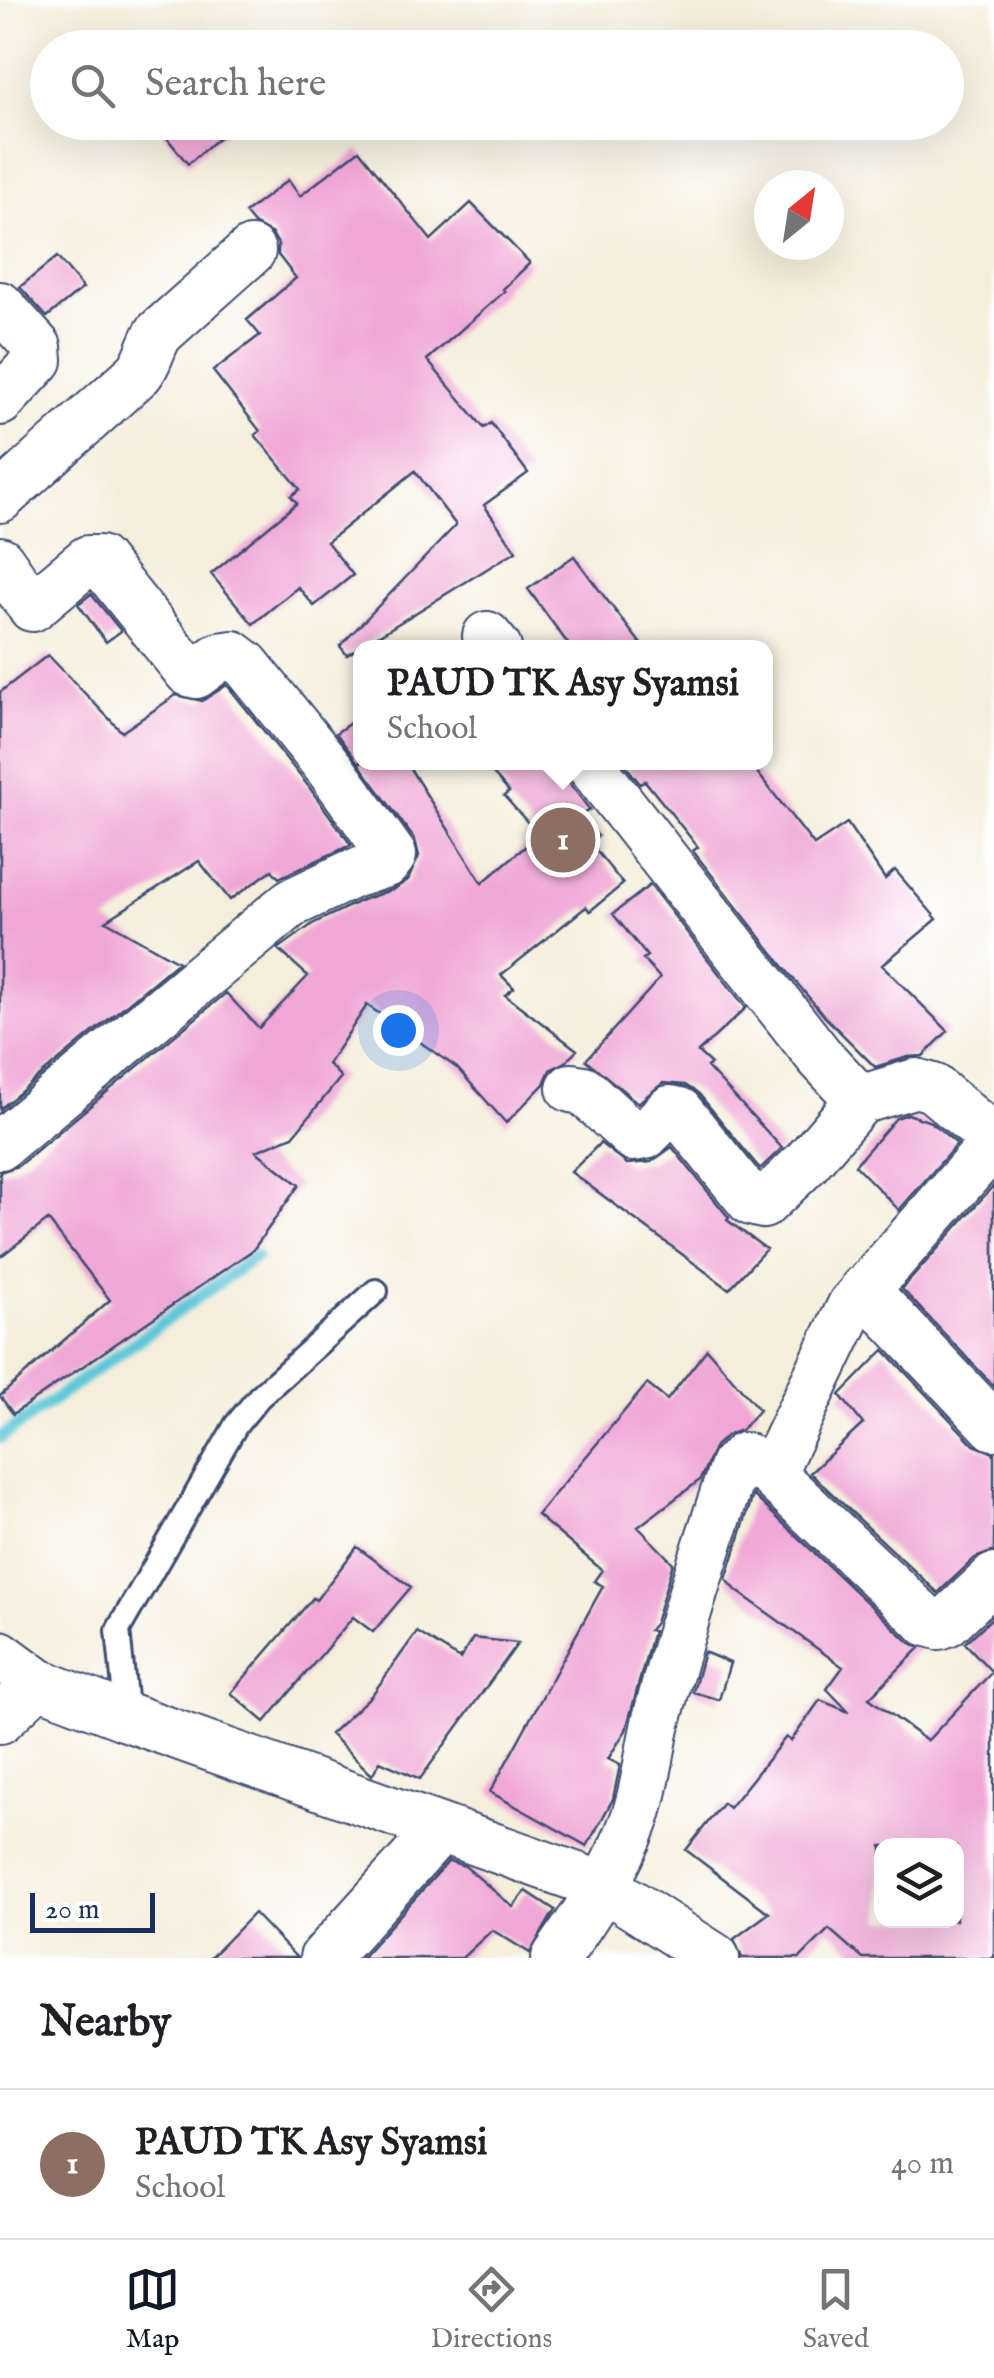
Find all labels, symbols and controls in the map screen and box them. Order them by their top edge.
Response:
search box [30,30,964,140]
icon: search [65,58,120,113]
text: Search here [145,61,326,109]
north arrow [754,170,844,260]
popup [353,640,773,770]
text: PAUD TK Asy Syamsi [387,661,739,709]
text: School [387,709,477,750]
pin: 1 [530,802,596,878]
your location [373,1005,424,1056]
map controls [874,1838,964,1928]
button: layers [874,1838,964,1928]
scale bar [30,1888,155,1932]
text: 20 m [45,1893,100,1928]
text: Nearby [40,1997,171,2050]
text: PAUD TK Asy Syamsi [135,2120,487,2168]
text: 1 [67,2144,78,2185]
text: 40 m [891,2144,954,2185]
text: School [135,2168,225,2209]
tab: Map [125,2262,180,2357]
tab: Directions [430,2262,552,2357]
tab: Saved [803,2262,869,2357]

